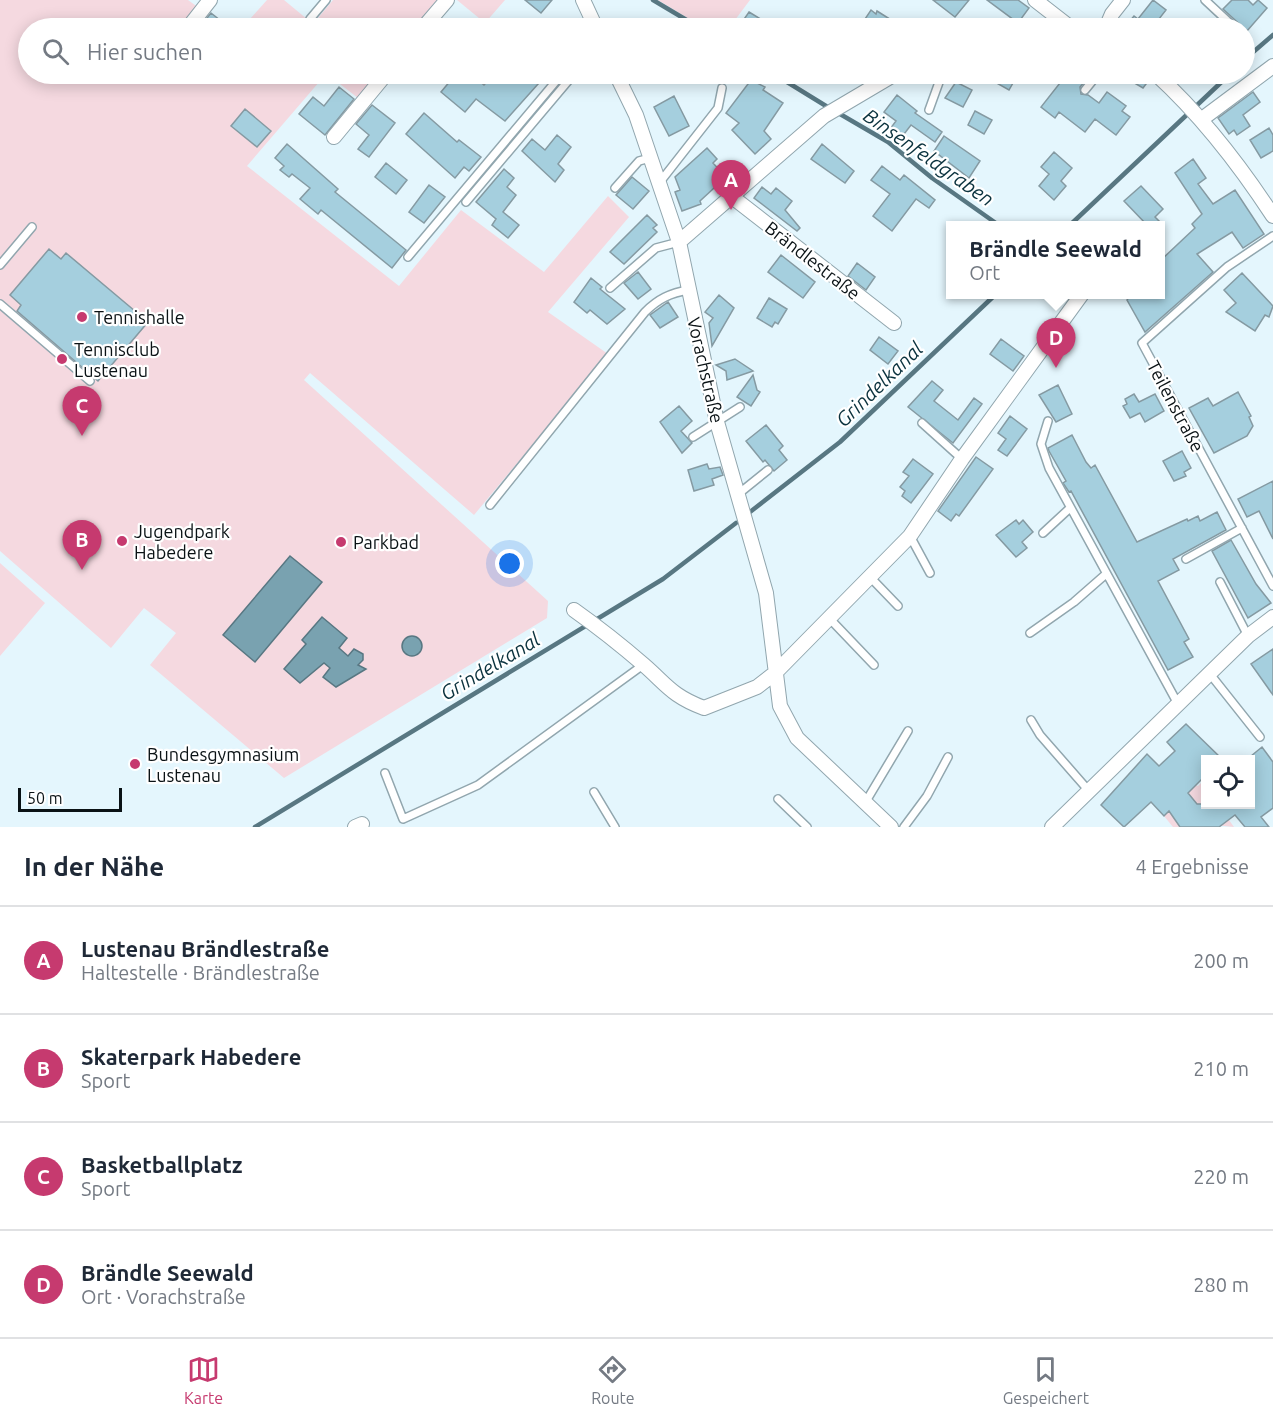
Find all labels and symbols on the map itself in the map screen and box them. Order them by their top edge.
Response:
water label: Binsenfeldgraben [860,104,998,210]
pin: A [712,160,750,210]
street label: Brändlestraße [762,217,864,303]
place label: Tennishalle [94,307,185,327]
marker: Tennishalle [75,310,89,324]
street label: Vorachstraße [684,315,728,425]
pin: D [1036,318,1076,368]
water label: Grindelkanal [831,337,928,431]
place label: Tennisclub Lustenau [74,339,160,380]
marker: Tennisclub Lustenau [55,352,69,366]
street label: Teilenstraße [1144,357,1208,455]
pin: C [62,386,101,436]
pin: B [62,520,101,570]
place label: Jugendpark Habedere [134,521,230,562]
place label: Parkbad [353,532,419,552]
marker: Jugendpark Habedere [115,534,129,548]
marker: Parkbad [334,535,348,549]
your location [495,549,524,578]
water label: Grindelkanal [436,627,544,705]
place label: Bundesgymnasium Lustenau [147,744,299,785]
marker: Bundesgymnasium Lustenau [128,757,142,771]
scale bar [18,785,122,812]

